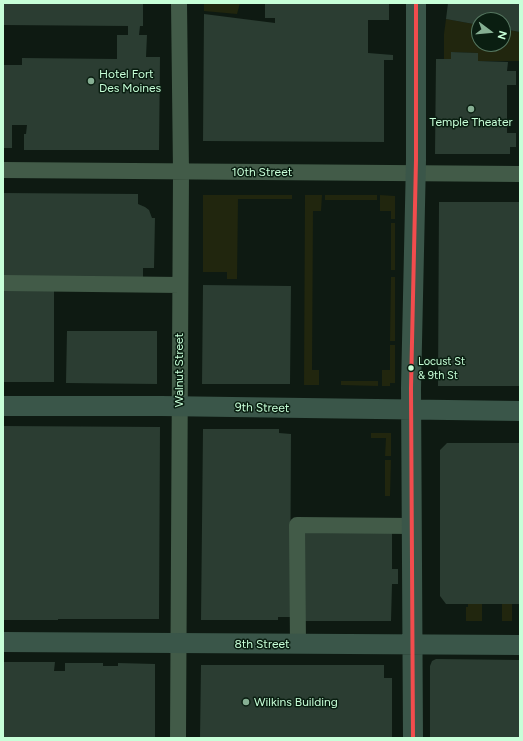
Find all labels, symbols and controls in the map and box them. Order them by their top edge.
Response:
north arrow [471,12,511,52]
text: N [495,29,509,41]
place label: Hotel Fort Des Moines [99,67,161,95]
marker: Hotel Fort Des Moines [86,76,96,86]
marker: Temple Theater [466,104,476,114]
place label: Temple Theater [429,115,513,129]
street label: 10th Street [232,165,292,179]
street label: Walnut Street [172,333,186,407]
place label: Locust St & 9th St [418,355,465,381]
marker: Locust St & 9th St [406,363,416,373]
street label: 9th Street [235,400,289,416]
street label: 8th Street [234,637,290,651]
place label: Wilkins Building [254,695,338,709]
marker: Wilkins Building [241,697,251,707]

